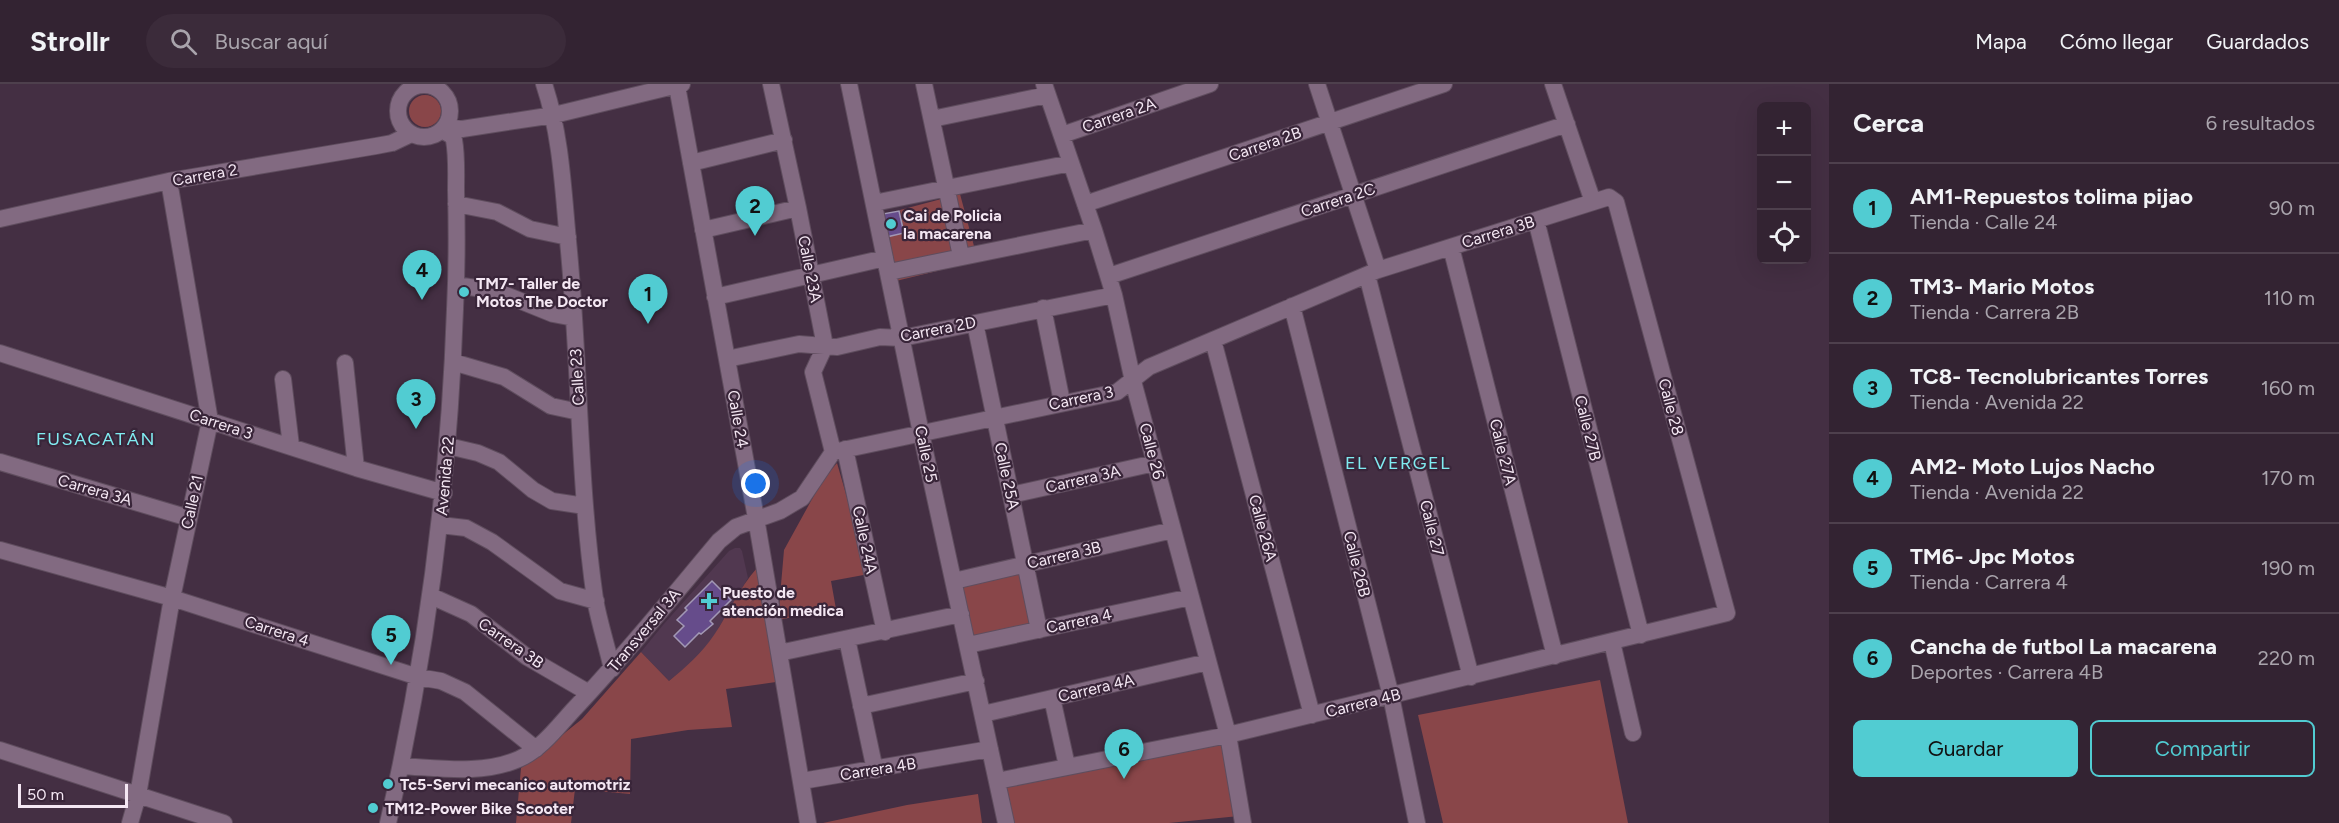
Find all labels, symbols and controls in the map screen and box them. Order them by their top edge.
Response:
search box [146,14,566,68]
text: Strollr [30,24,110,58]
icon: search [167,25,200,58]
text: Buscar aquí [215,28,328,55]
text: Mapa [1975,29,2027,54]
text: Cómo llegar [2060,29,2173,54]
text: Guardados [2206,29,2309,54]
street label: Carrera 2A [1080,94,1158,136]
map controls [1757,102,1811,264]
button: + [1757,102,1811,156]
text: Cerca [1853,107,1924,139]
text: 6 resultados [2206,111,2315,135]
street label: Carrera 2B [1226,123,1304,165]
button: − [1757,156,1811,210]
street label: Carrera 2 [171,160,239,190]
street label: Carrera 2C [1298,179,1378,221]
text: AM1-Repuestos tolima pijao [1910,183,2193,210]
pin: 2 [736,186,774,236]
text: 1 [1868,196,1877,220]
text: 90 m [2269,196,2315,220]
place label: Cai de Policia la macarena [903,206,1002,243]
button: locate [1757,210,1811,264]
text: Tienda · Calle 24 [1910,210,2058,234]
street label: Carrera 3B [1459,212,1537,252]
marker: Cai de Policia la macarena [884,217,898,231]
street label: Calle 23A [794,234,826,304]
pin: 4 [402,250,442,300]
text: TM3- Mario Motos [1910,273,2094,300]
place label: TM7- Taller de Motos The Doctor [476,274,608,311]
pin: 1 [628,274,668,324]
marker: TM7- Taller de Motos The Doctor [457,285,471,299]
text: 2 [1867,286,1878,310]
text: 110 m [2264,286,2315,310]
text: Tienda · Carrera 2B [1910,300,2079,324]
street label: Carrera 2D [899,312,977,346]
street label: Calle 23 [566,348,588,406]
text: TC8- Tecnolubricantes Torres [1910,363,2208,390]
street label: Calle 28 [1654,376,1688,438]
text: 3 [1867,376,1878,400]
text: 160 m [2261,376,2315,400]
pin: 3 [396,380,436,429]
street label: Carrera 3 [1047,382,1115,414]
street label: Calle 24 [724,389,752,449]
text: Tienda · Avenida 22 [1910,390,2084,414]
street label: Calle 27B [1571,393,1605,463]
street label: Carrera 3 [187,405,255,443]
street label: Calle 27A [1486,417,1520,487]
street label: Calle 26 [1135,421,1169,481]
street label: Calle 25 [911,424,941,484]
district label: FUSACATÁN [36,428,156,450]
street label: Avenida 22 [432,436,458,516]
street label: Calle 25A [991,441,1023,512]
district label: EL VERGEL [1345,452,1451,474]
text: AM2- Moto Lujos Nacho [1910,453,2155,480]
street label: Carrera 3A [1044,461,1122,497]
text: 4 [1866,466,1879,490]
text: 170 m [2261,466,2315,490]
your location [741,469,770,498]
street label: Carrera 3A [56,470,134,510]
street label: Calle 21 [177,473,207,531]
text: Tienda · Avenida 22 [1910,480,2084,504]
street label: Calle 26A [1245,493,1281,564]
street label: Calle 27 [1416,498,1448,558]
street label: Calle 24A [849,504,882,576]
street label: Calle 26B [1340,529,1374,599]
street label: Carrera 3B [1025,537,1103,573]
text: TM6- Jpc Motos [1910,543,2075,570]
text: 5 [1867,556,1878,580]
text: 190 m [2261,556,2315,580]
text: Tienda · Carrera 4 [1910,570,2068,594]
place label: Puesto de atención medica [722,583,844,620]
street label: Transversal 3A [604,584,684,676]
marker: Puesto de atención medica [700,592,718,610]
street label: Carrera 4 [1044,605,1114,637]
street label: Carrera 4 [242,612,312,650]
street label: Carrera 3B [475,614,547,672]
pin: 5 [372,616,410,665]
text: Cancha de futbol La macarena [1910,633,2217,660]
text: 6 [1867,646,1878,670]
text: 220 m [2258,646,2315,670]
text: Deportes · Carrera 4B [1910,660,2103,684]
street label: Carrera 4A [1056,670,1136,706]
street label: Carrera 4B [1324,684,1403,721]
button: Guardar [1853,720,2078,777]
button: Compartir [2090,720,2315,777]
pin: 6 [1104,730,1144,779]
street label: Carrera 4B [839,754,917,784]
place label: Tc5-Servi mecanico automotriz [400,775,631,794]
marker: Tc5-Servi mecanico automotriz [381,777,395,791]
scale bar [18,781,128,808]
text: 50 m [27,785,64,804]
place label: TM12-Power Bike Scooter [385,799,574,818]
marker: TM12-Power Bike Scooter [366,801,380,815]

